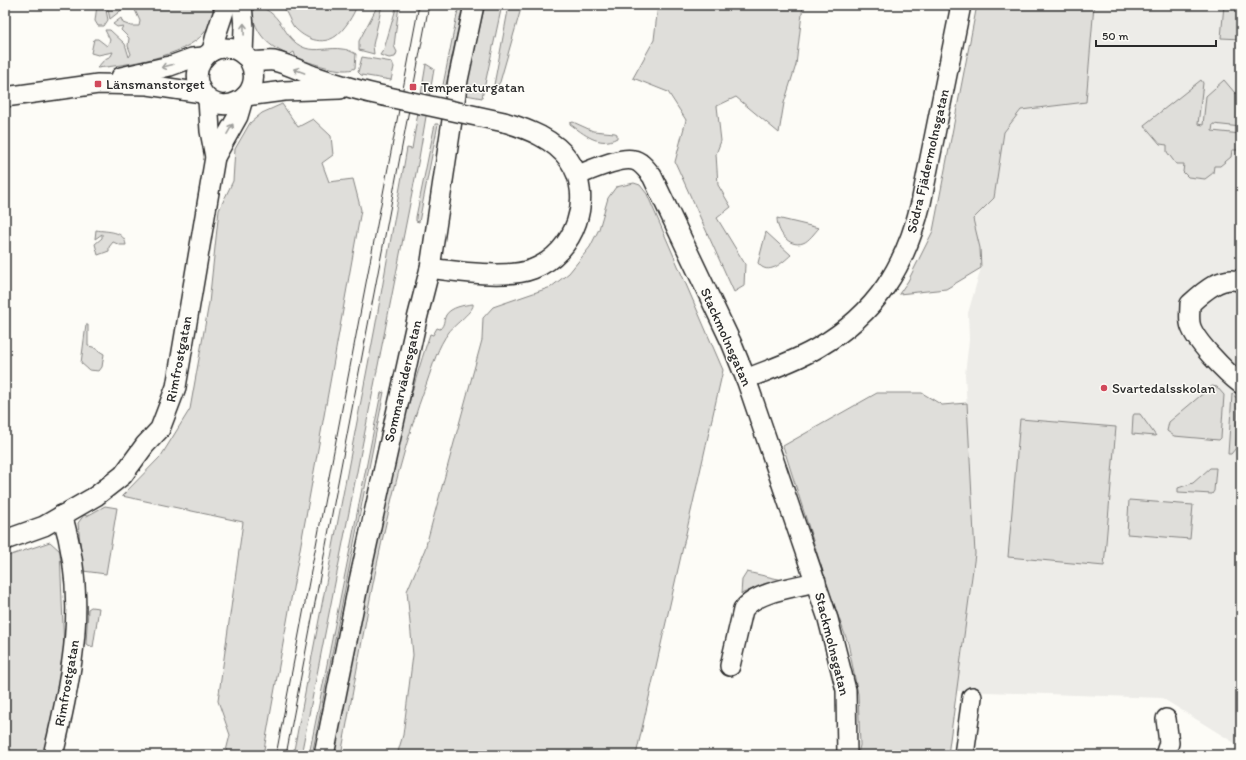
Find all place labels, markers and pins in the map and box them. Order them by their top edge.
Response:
place label: Länsmanstorget [106,76,205,93]
marker: Länsmanstorget [93,79,103,89]
place label: Temperaturgatan [421,79,525,96]
marker: Temperaturgatan [408,82,418,92]
place label: Svartedalsskolan [1112,380,1215,397]
marker: Svartedalsskolan [1099,383,1109,393]

